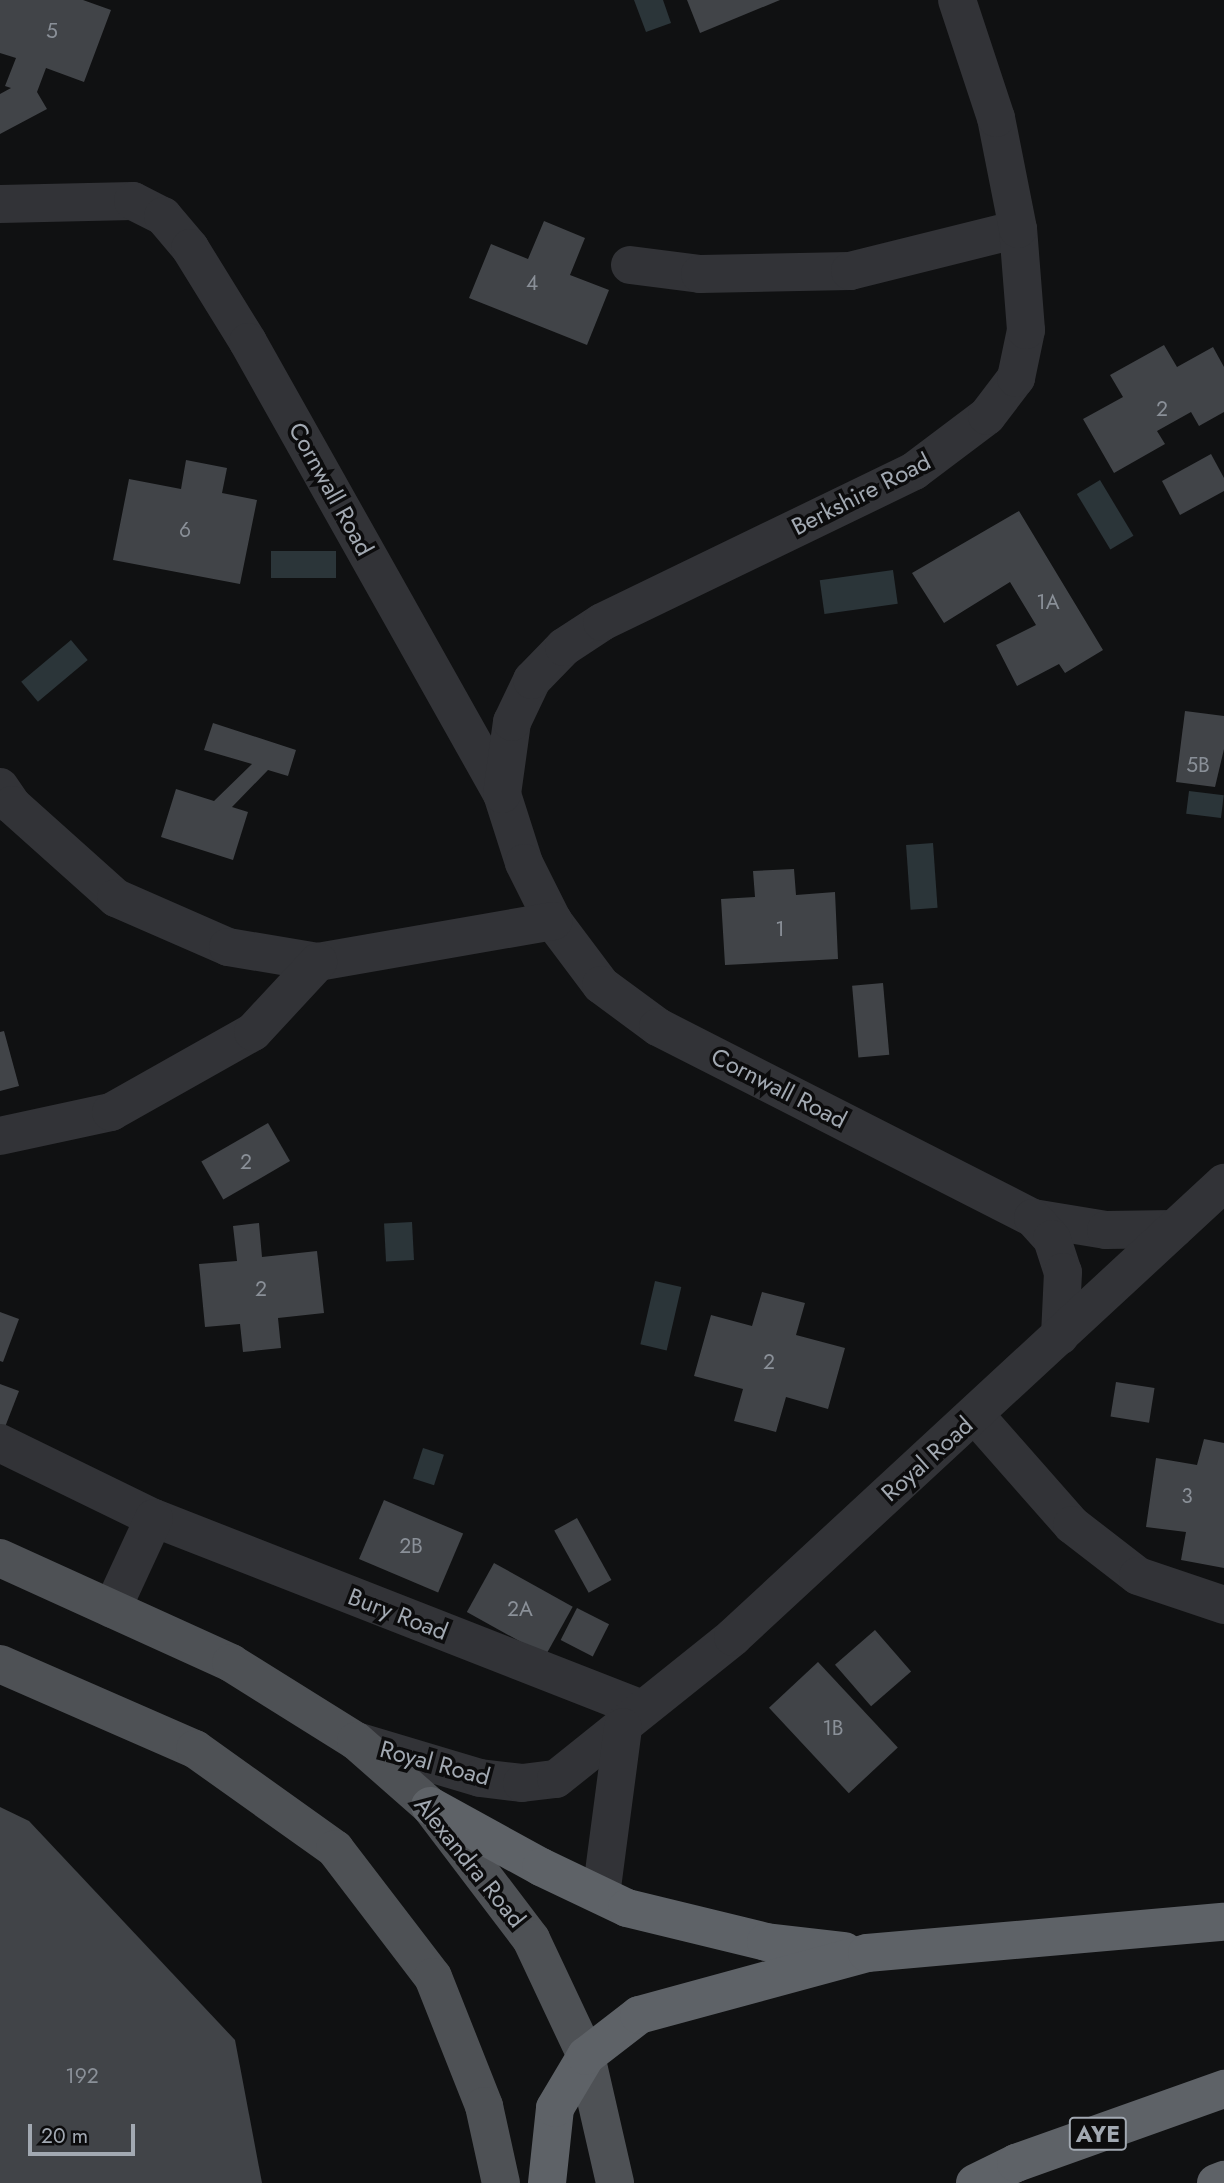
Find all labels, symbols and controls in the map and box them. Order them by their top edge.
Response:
house number: 5 [46,18,58,44]
house number: 4 [526,270,538,296]
house number: 2 [1156,396,1168,422]
street label: Cornwall Road [282,417,380,561]
street label: Berkshire Road [787,447,935,541]
house number: 6 [179,517,191,543]
house number: 1A [1036,589,1060,615]
house number: 5B [1186,752,1210,778]
house number: 1 [775,916,785,942]
street label: Cornwall Road [706,1042,852,1134]
house number: 2 [240,1149,252,1175]
house number: 2 [255,1276,267,1302]
house number: 2 [763,1349,775,1375]
street label: Royal Road [875,1411,979,1507]
house number: 3 [1181,1483,1193,1509]
house number: 2B [399,1533,423,1559]
street label: Bury Road [344,1582,452,1646]
house number: 2A [507,1596,533,1622]
house number: 1B [822,1715,844,1741]
street label: Royal Road [377,1734,493,1792]
street label: Alexandra Road [408,1791,532,1933]
house number: 192 [65,2063,99,2089]
scale bar [32,2110,138,2154]
road number: AYE [1068,2114,1128,2154]
text: 20 m [41,2121,88,2151]

